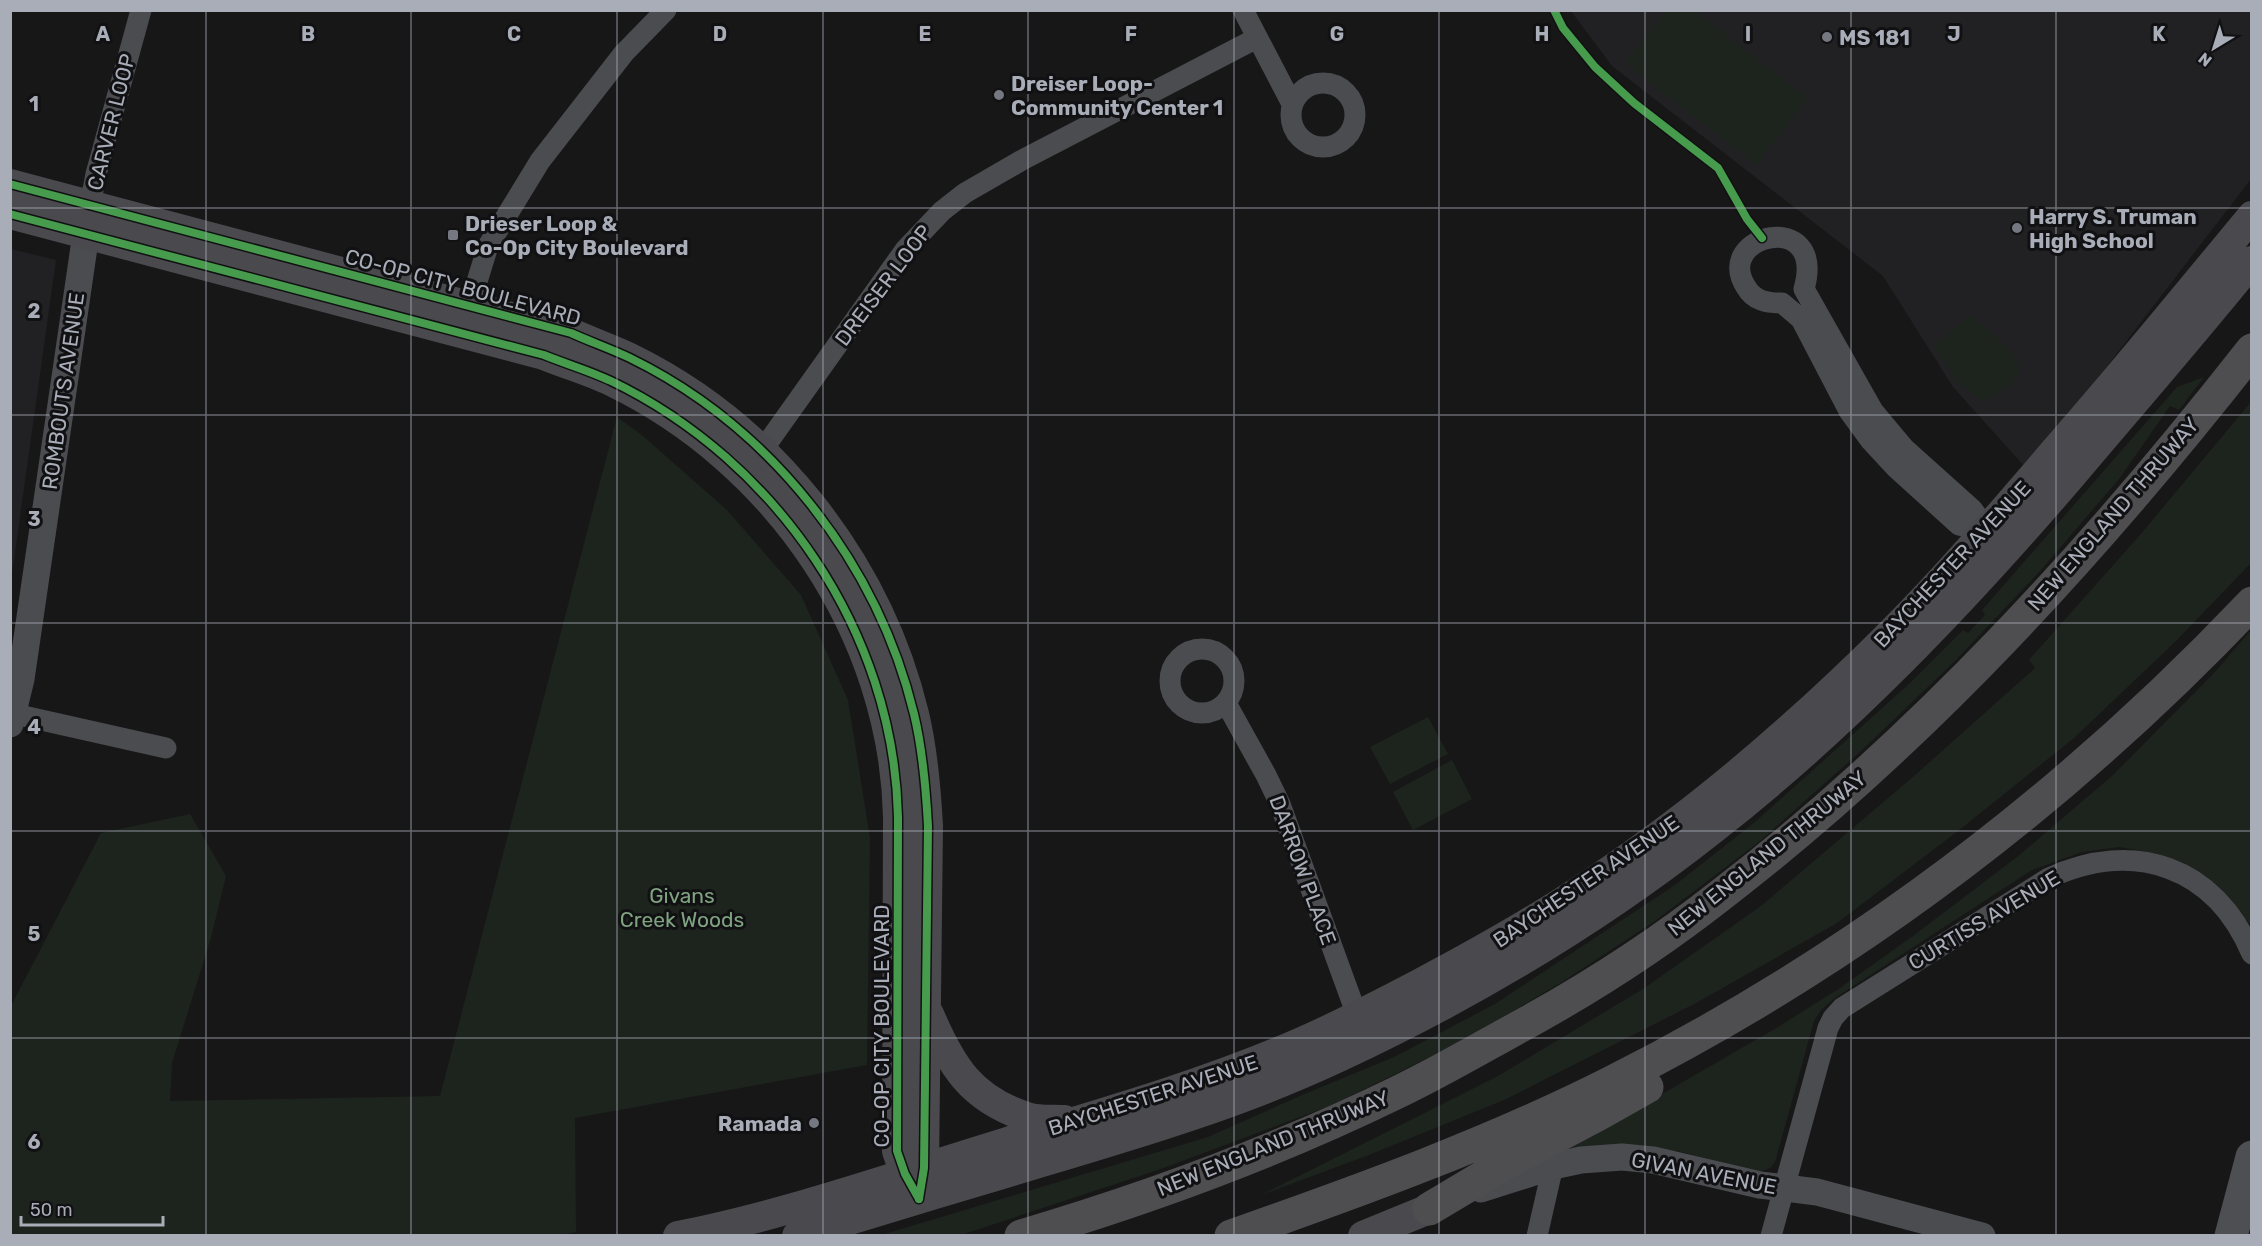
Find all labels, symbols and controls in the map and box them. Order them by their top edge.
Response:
north arrow [2184,18,2244,78]
text: A [96,22,111,46]
text: B [301,22,315,46]
text: C [507,22,521,46]
text: D [713,22,727,46]
text: E [919,22,931,46]
text: F [1125,22,1137,46]
text: G [1330,22,1344,46]
text: H [1535,22,1549,46]
text: I [1745,22,1751,46]
text: J [1947,22,1961,46]
text: K [2152,22,2166,46]
place label: MS 181 [1839,25,1910,50]
marker: MS 181 [1820,30,1834,44]
text: N [2195,48,2215,70]
street label: CARVER LOOP [82,51,140,193]
place label: Dreiser Loop- Community Center 1 [1011,71,1223,120]
marker: Dreiser Loop- Community Center 1 [992,88,1006,102]
text: 1 [29,92,39,116]
place label: Harry S. Truman High School [2029,204,2197,253]
place label: Drieser Loop & Co-Op City Boulevard [465,211,689,260]
street label: DREISER LOOP [829,220,937,350]
marker: Harry S. Truman High School [2010,221,2024,235]
marker: Drieser Loop & Co-Op City Boulevard [446,228,460,242]
street label: CO-OP CITY BOULEVARD [342,243,584,331]
street label: ROMBOUTS AVENUE [37,291,89,491]
text: 2 [28,299,41,323]
street label: NEW ENGLAND THRUWAY [2022,412,2204,616]
street label: BAYCHESTER AVENUE [1868,475,2036,653]
text: 3 [27,507,41,531]
text: 4 [27,715,41,739]
street label: NEW ENGLAND THRUWAY [1663,765,1871,941]
street label: DARROW PLACE [1264,792,1342,948]
street label: BAYCHESTER AVENUE [1488,809,1684,953]
street label: CURTISS AVENUE [1904,865,2064,975]
park label: Givans Creek Woods [620,883,744,932]
street label: CO-OP CITY BOULEVARD [869,904,894,1148]
text: 5 [28,922,41,946]
street label: BAYCHESTER AVENUE [1045,1049,1261,1141]
street label: NEW ENGLAND THRUWAY [1153,1085,1393,1201]
place label: Ramada [718,1111,802,1136]
marker: Ramada [807,1116,821,1130]
text: 6 [27,1130,41,1154]
street label: GIVAN AVENUE [1629,1147,1779,1199]
scale bar [21,1189,164,1227]
text: 50 m [30,1199,73,1221]

